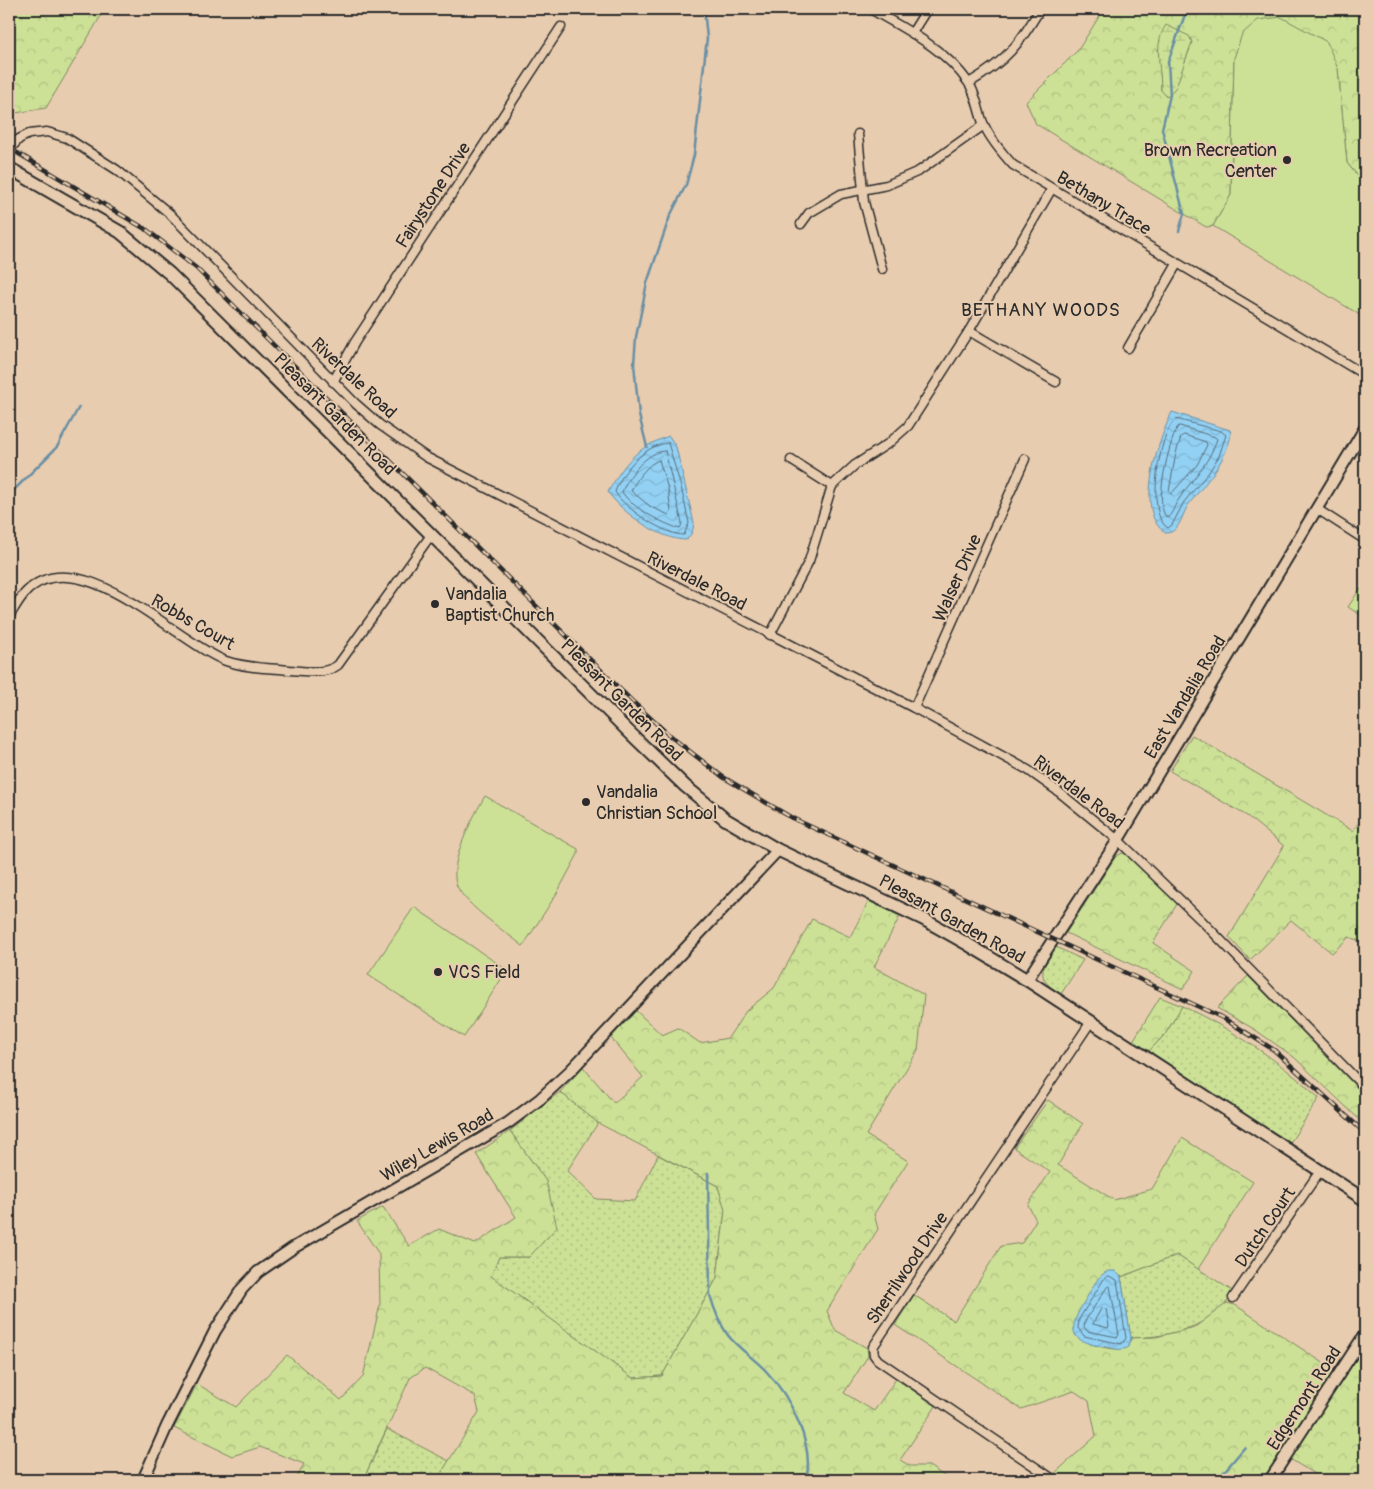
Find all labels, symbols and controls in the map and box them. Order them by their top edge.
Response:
street label: Fairystone Drive [391,138,476,253]
place label: Brown Recreation Center [1144,139,1278,183]
marker: Brown Recreation Center [1281,154,1293,166]
street label: Bethany Trace [1052,166,1155,241]
district label: BETHANY WOODS [961,298,1121,322]
street label: Riverdale Road [306,333,401,424]
street label: Pleasant Garden Road [269,348,401,480]
street label: Walser Drive [928,531,987,626]
street label: Riverdale Road [643,547,750,616]
place label: Vandalia Baptist Church [445,583,554,627]
street label: Robbs Court [147,589,240,656]
marker: Vandalia Baptist Church [429,598,441,610]
street label: East Vandalia Road [1140,631,1231,763]
street label: Pleasant Garden Road [556,634,688,766]
street label: Riverdale Road [1028,750,1129,834]
place label: Vandalia Christian School [596,781,717,825]
marker: Vandalia Christian School [580,796,592,808]
street label: Pleasant Garden Road [875,870,1029,969]
place label: VCS Field [448,961,520,984]
marker: VCS Field [432,966,444,978]
street label: Wiley Lewis Road [377,1104,498,1187]
street label: Dutch Court [1230,1182,1301,1272]
street label: Sherrilwood Drive [861,1208,954,1329]
street label: Edgemont Road [1262,1342,1347,1455]

